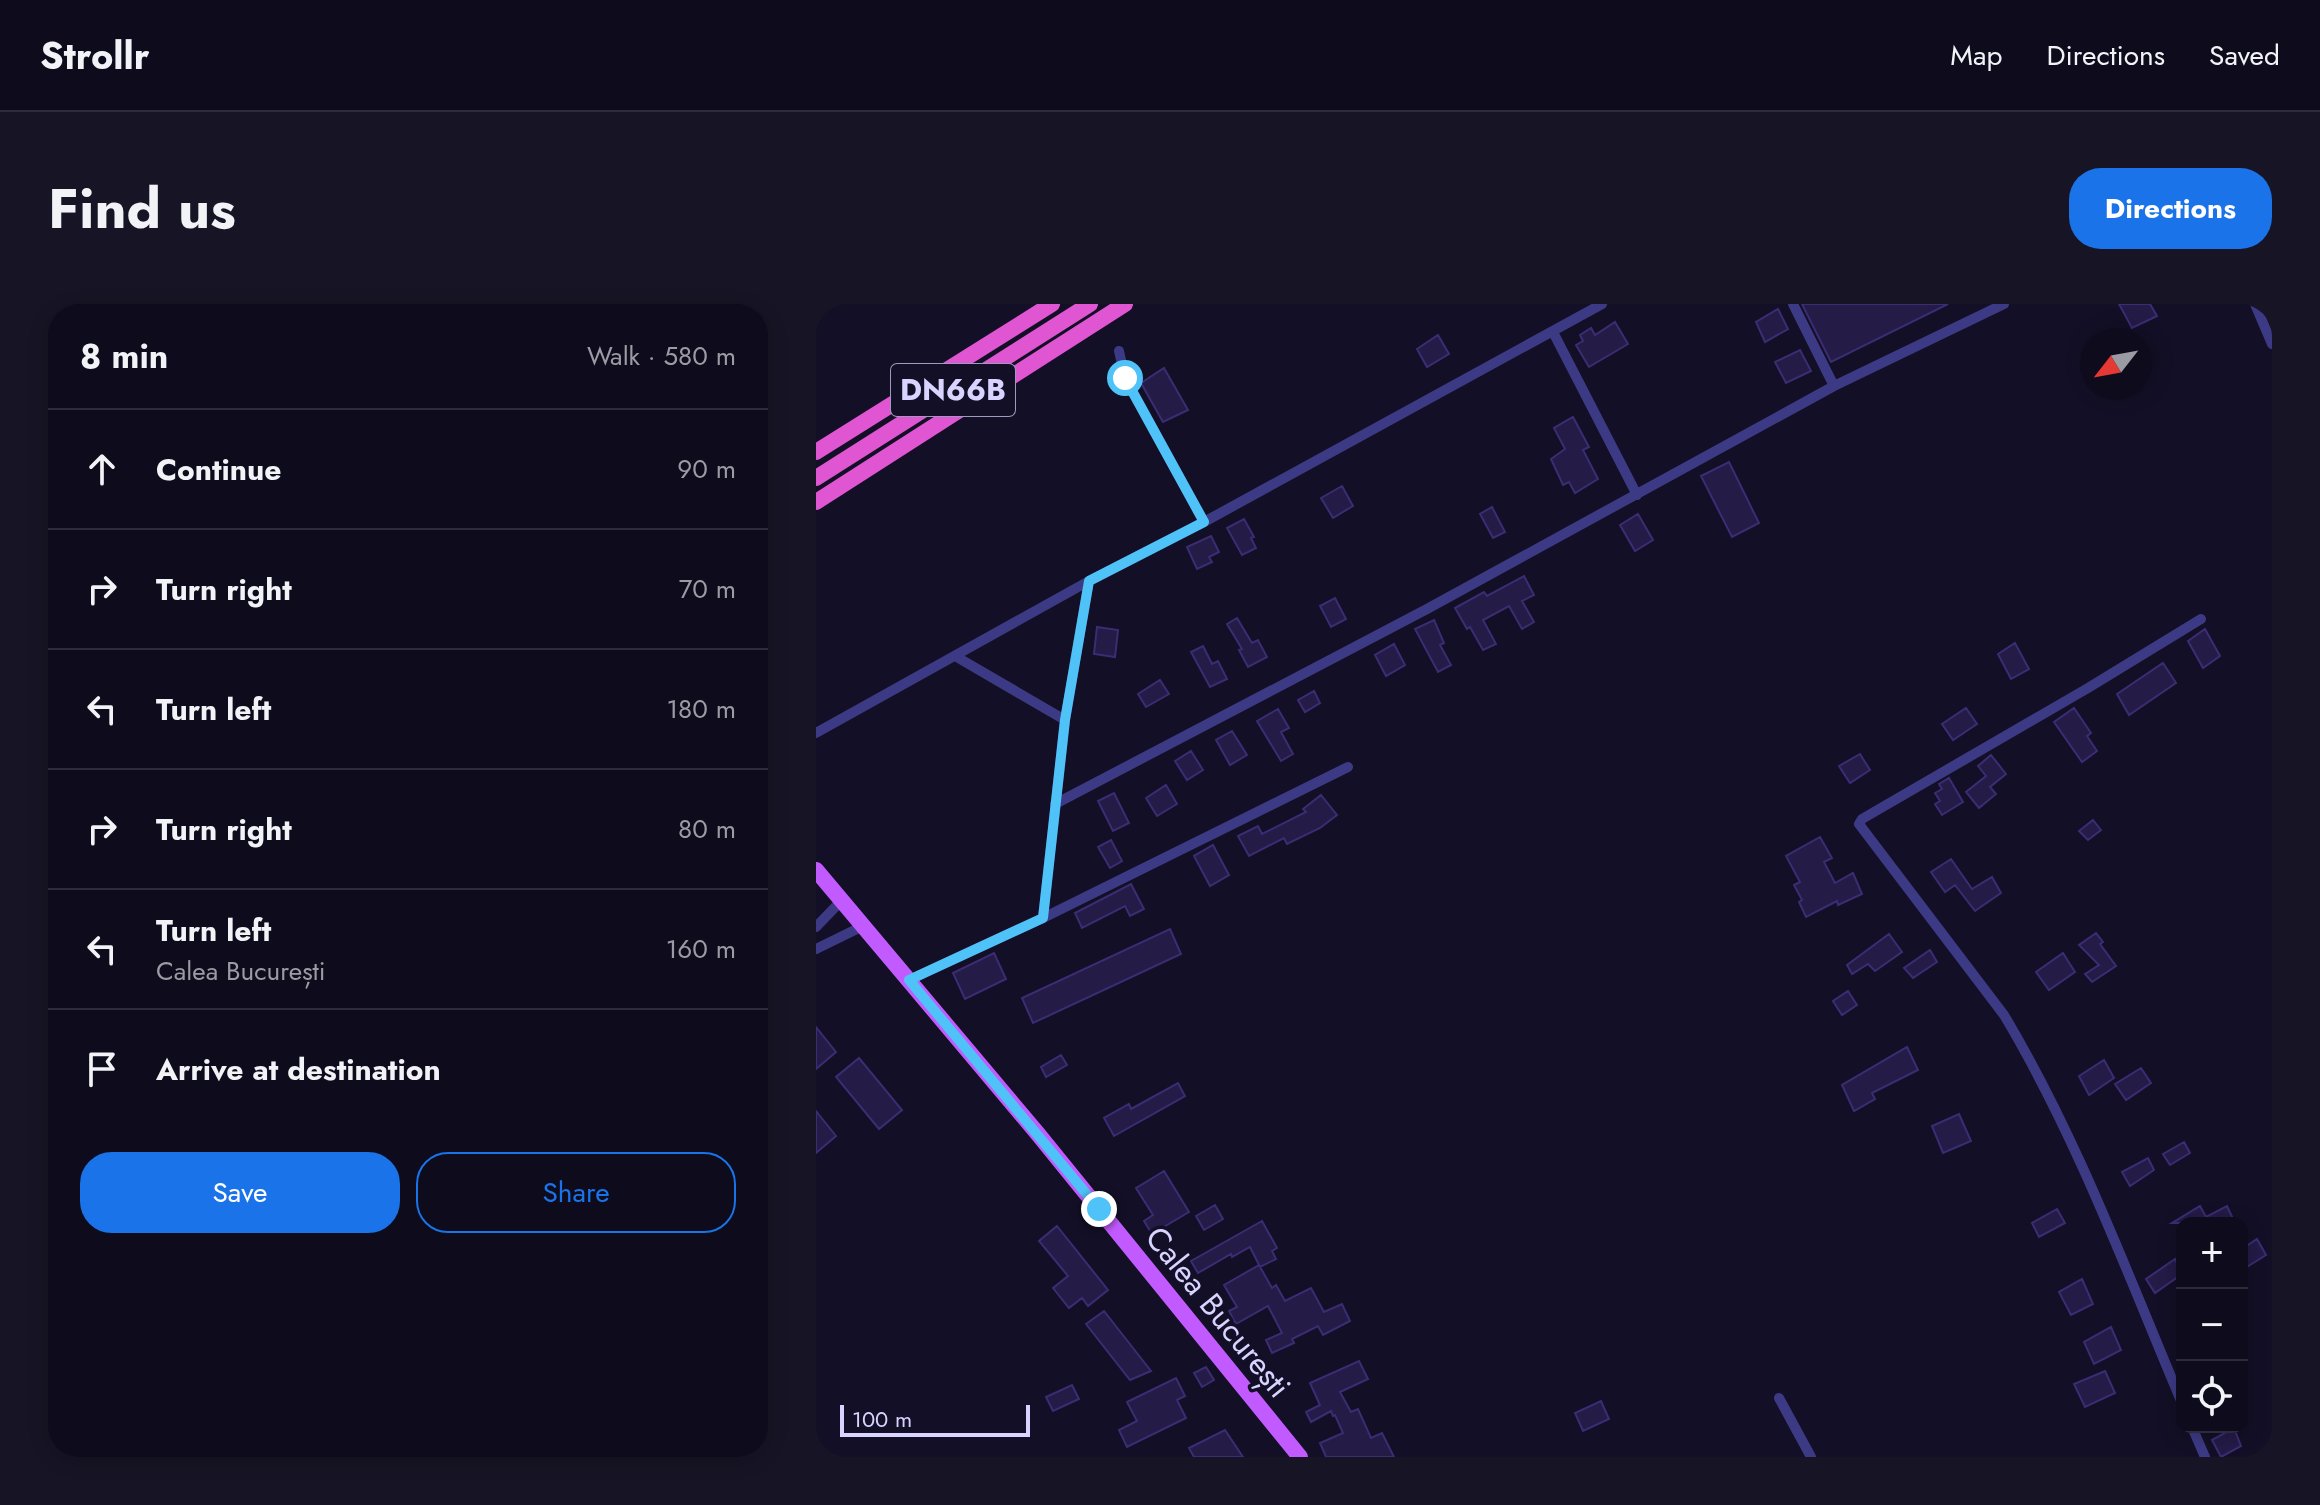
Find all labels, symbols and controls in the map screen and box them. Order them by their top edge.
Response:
text: Strollr [40,28,149,83]
text: Map [1950,35,2002,76]
text: Directions [2046,35,2165,76]
text: Saved [2209,35,2280,76]
text: Find us [48,168,236,249]
button: Directions [2069,168,2272,249]
north arrow [2080,328,2152,400]
text: 8 min [80,332,168,381]
text: Walk · 580 m [587,337,736,375]
route start [1107,360,1143,396]
road number: DN66B [891,364,1015,416]
icon: ahead [80,447,124,491]
text: Continue [156,448,282,491]
text: 90 m [677,450,736,488]
icon: right [80,567,124,611]
text: Turn right [156,568,292,611]
text: 70 m [679,570,736,608]
icon: left [80,687,124,731]
text: Turn left [156,688,271,731]
text: 180 m [666,690,736,728]
icon: right [80,807,124,851]
text: Turn right [156,808,292,851]
text: 80 m [678,810,736,848]
text: Turn left [156,909,271,952]
icon: left [80,927,124,971]
text: 160 m [666,930,736,968]
text: Calea București [156,952,326,990]
icon: arrive [80,1047,124,1091]
text: Arrive at destination [156,1048,441,1091]
button: Save [80,1152,400,1233]
button: Share [416,1152,736,1233]
route end [1081,1191,1117,1227]
street label: Calea București [1134,1216,1302,1408]
map controls [2176,1217,2248,1433]
button: + [2176,1217,2248,1289]
button: − [2176,1289,2248,1361]
button: locate [2176,1361,2248,1433]
scale bar [840,1401,1030,1437]
text: 100 m [852,1403,912,1435]

